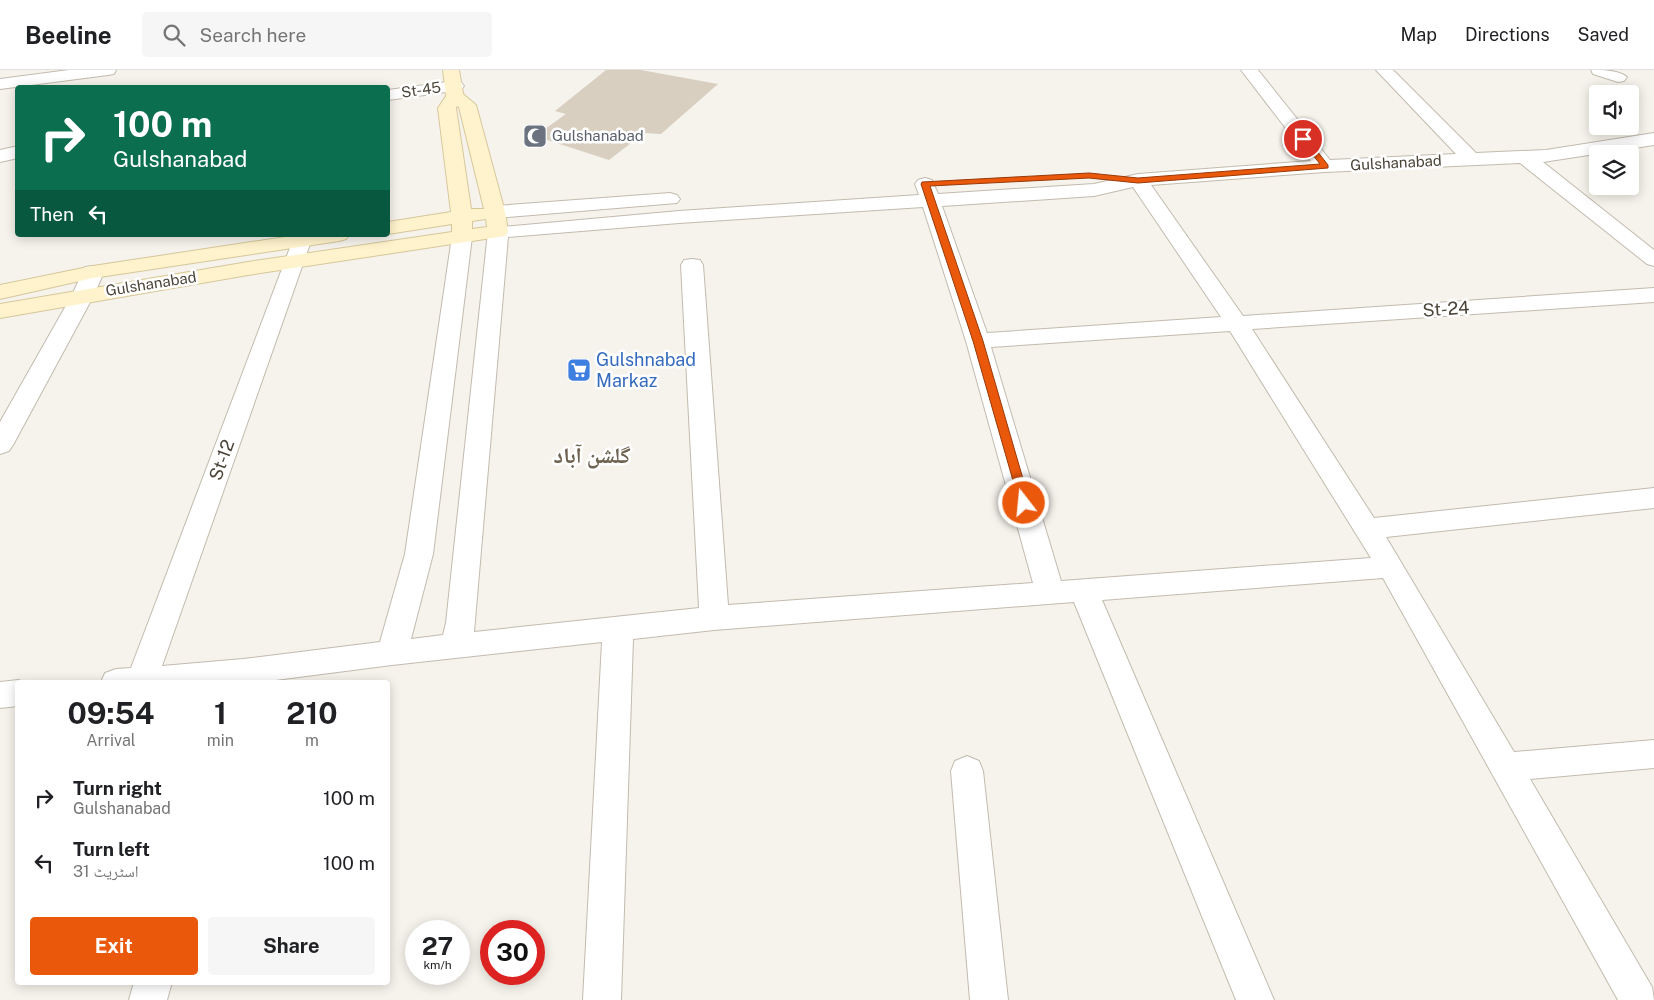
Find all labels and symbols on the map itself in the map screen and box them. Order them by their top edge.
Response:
street label: St-45 [400,78,442,101]
pin [1282,118,1324,160]
mosque icon: Gulshanabad [522,123,548,149]
place label: Gulshanabad [552,127,644,144]
street label: Gulshanabad [1350,152,1442,173]
street label: Gulshanabad [104,268,198,299]
street label: St-24 [1422,296,1470,321]
place label: Gulshnabad Markaz [596,349,696,391]
supermarket icon: Gulshnabad Markaz [566,357,592,383]
street label: St-12 [205,437,239,483]
district label: گلشن آباد [554,442,631,469]
position arrow [997,476,1049,528]
speed limit sign: 30 [480,920,545,985]

